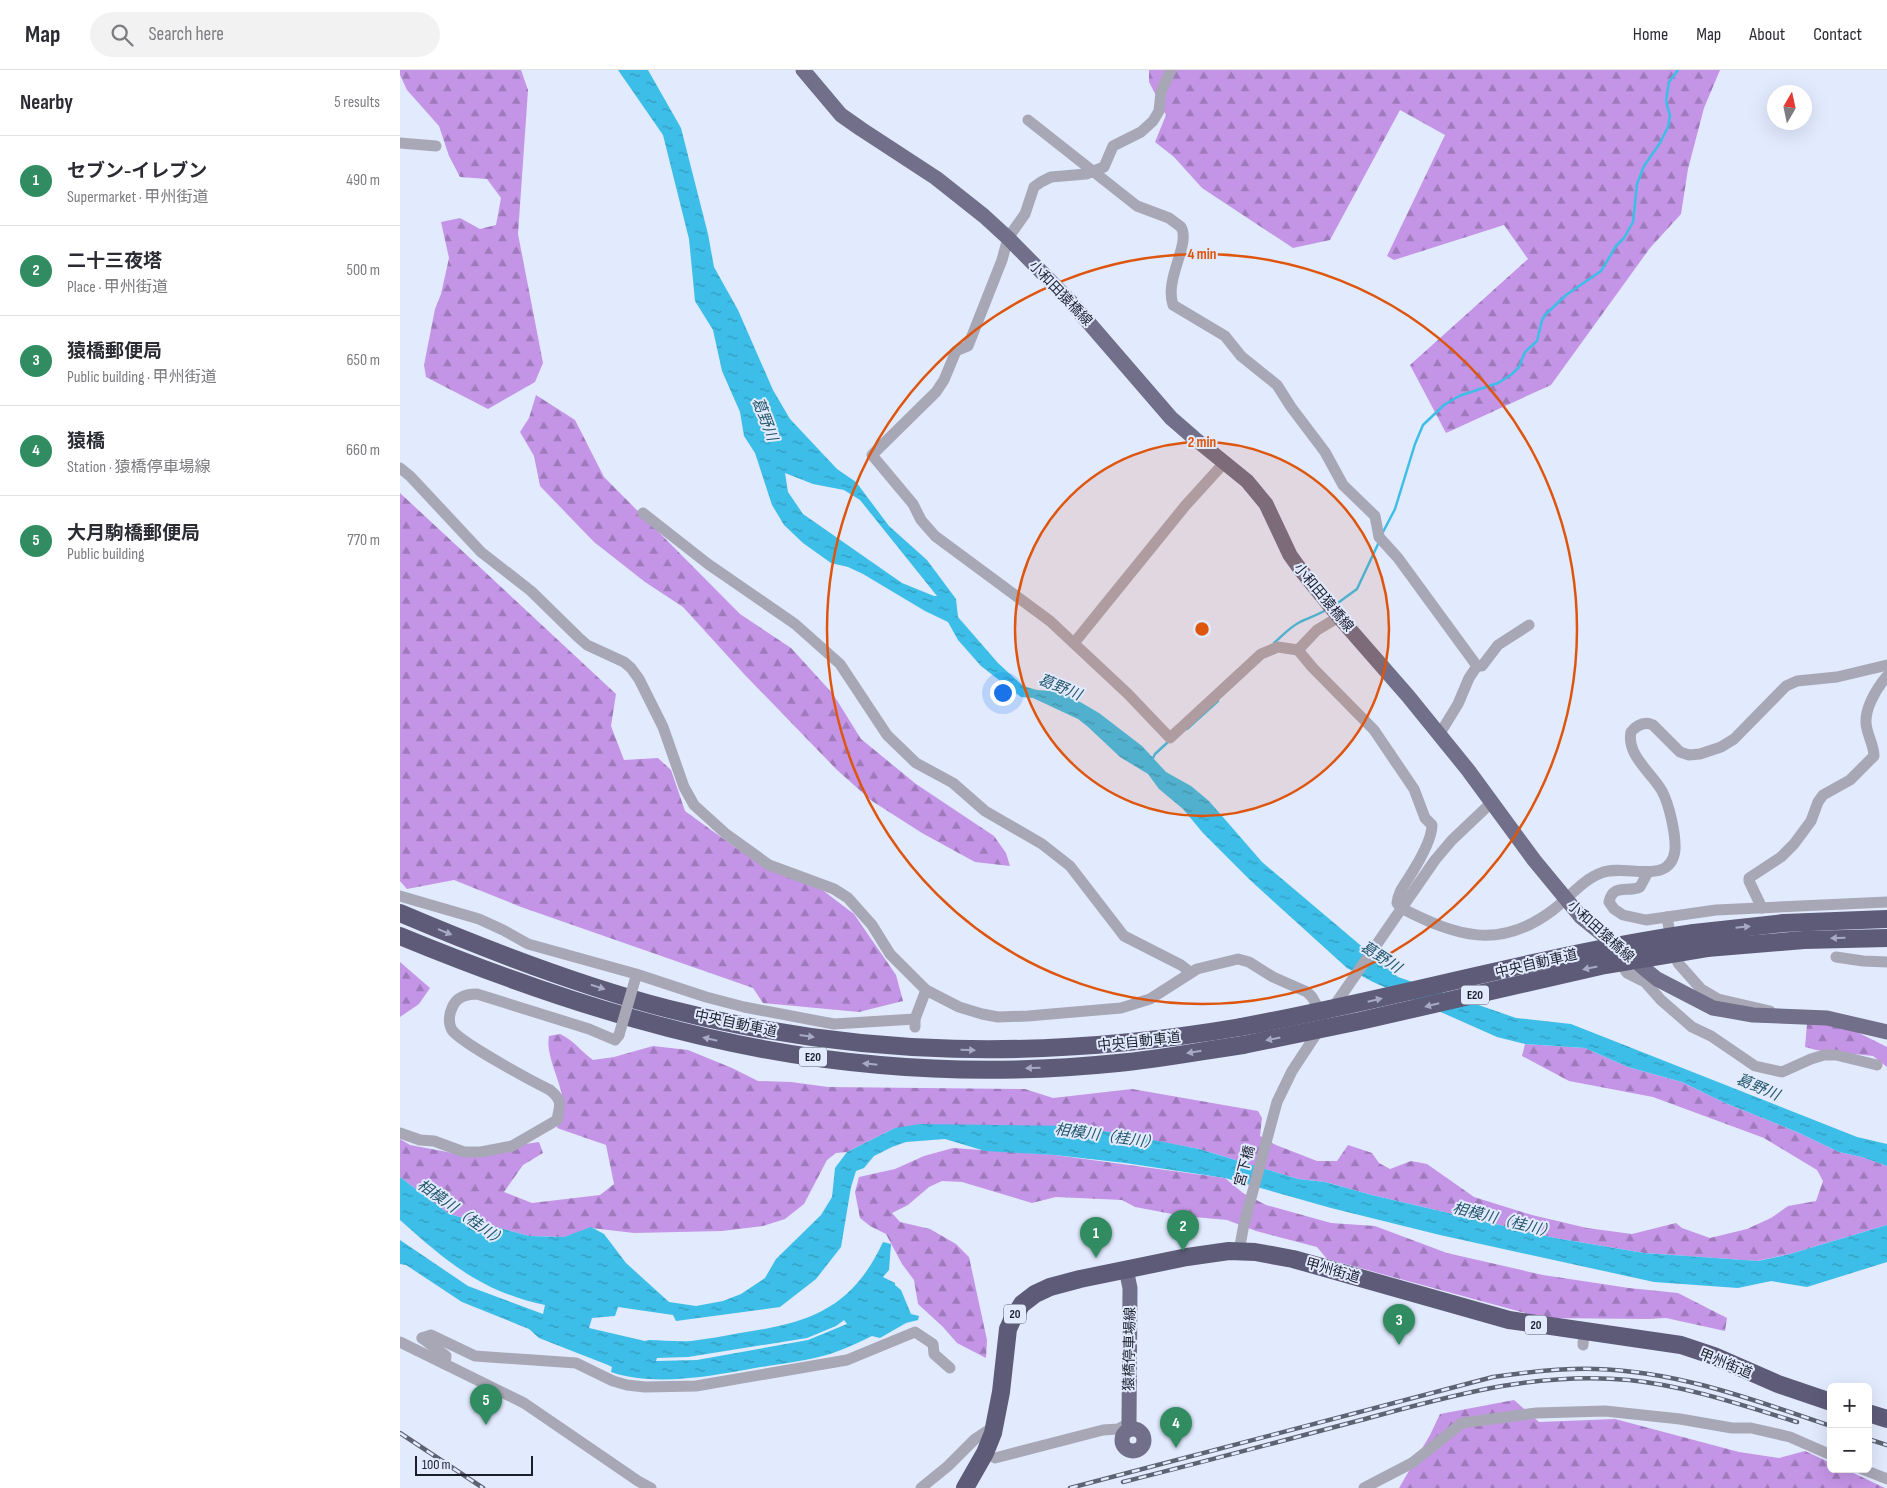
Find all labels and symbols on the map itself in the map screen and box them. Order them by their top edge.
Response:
north arrow [1767,85,1812,130]
text: 4 min [1188,245,1216,264]
street label: 小和田猿橋線 [1025,257,1096,329]
water label: 葛野川 [748,395,782,445]
text: 2 min [1188,433,1216,452]
street label: 小和田猿橋線 [1290,560,1357,635]
centre of rings [1193,620,1211,638]
water label: 葛野川 [1035,670,1086,705]
your location [990,680,1016,706]
street label: 小和田猿橋線 [1564,897,1638,966]
one-way arrow [1735,923,1751,931]
one-way arrow [438,928,452,936]
one-way arrow [1830,934,1846,942]
water label: 葛野川 [1357,937,1406,979]
street label: 中央自動車道 [1493,946,1579,981]
one-way arrow [1583,964,1598,972]
one-way arrow [590,984,605,992]
road number: E20 [1461,986,1489,1004]
one-way arrow [1367,996,1382,1004]
one-way arrow [1425,1001,1440,1009]
street label: 中央自動車道 [693,1006,779,1041]
street label: 中央自動車道 [1096,1029,1182,1054]
one-way arrow [799,1033,815,1041]
one-way arrow [702,1034,718,1042]
one-way arrow [1266,1035,1281,1043]
one-way arrow [961,1046,977,1054]
road number: E20 [799,1048,827,1066]
one-way arrow [1186,1049,1202,1057]
one-way arrow [862,1060,878,1068]
one-way arrow [1025,1065,1041,1073]
water label: 葛野川 [1733,1070,1784,1106]
water label: 相模川（桂川） [1054,1120,1160,1153]
street label: 宮下橋 [1231,1144,1258,1189]
water label: 相模川（桂川） [413,1176,510,1251]
water label: 相模川（桂川） [1451,1199,1557,1242]
pin: 2 [1167,1210,1199,1251]
pin: 1 [1080,1217,1112,1258]
street label: 甲州街道 [1304,1255,1362,1286]
road number: 20 [1004,1304,1026,1324]
pin: 3 [1383,1304,1415,1345]
street label: 猿橋停車場線 [1120,1307,1139,1391]
road number: 20 [1525,1316,1547,1334]
street label: 甲州街道 [1697,1345,1755,1382]
pin: 5 [470,1384,502,1425]
pin: 4 [1160,1407,1192,1448]
scale bar [415,1453,532,1476]

